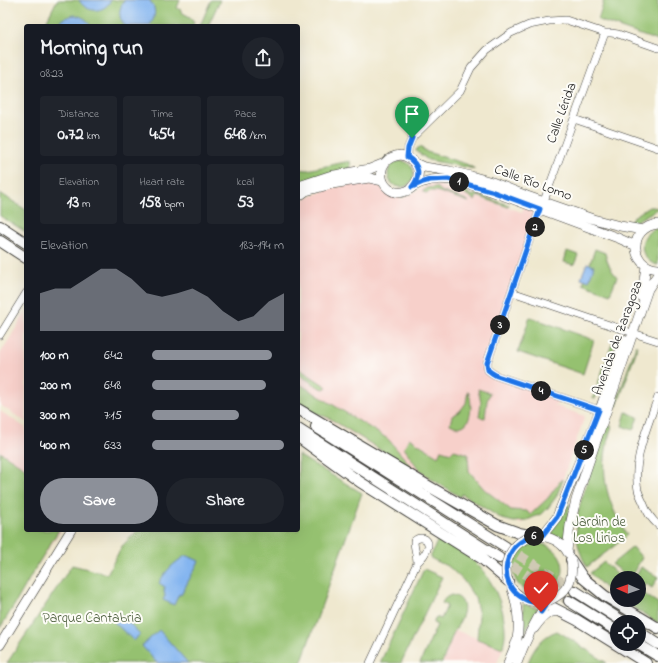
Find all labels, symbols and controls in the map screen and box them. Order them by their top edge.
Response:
text: Morning run [40,33,143,65]
button: share [242,37,284,79]
text: 08:23 [40,64,63,83]
street label: Calle Lérida [541,80,583,146]
pin [395,97,429,138]
icon: arrive [401,103,423,125]
text: Distance [58,106,99,122]
text: Time [151,106,173,122]
text: Pace [235,106,256,122]
text: 0.72 [57,122,84,147]
text: 4:54 [149,122,175,147]
text: 6:48 [224,122,247,147]
text: km [84,128,100,144]
text: /km [247,128,266,144]
street label: Calle Río Lomo [491,159,575,207]
pin: 1 [449,172,469,192]
text: Elevation [58,174,99,190]
text: Heart rate [139,174,185,190]
text: kcal [237,174,254,190]
text: 1 [457,174,461,190]
text: 13 [67,190,79,215]
text: 158 [140,190,161,215]
text: 53 [237,190,254,215]
text: m [79,196,91,212]
text: bpm [161,196,184,212]
pin: 2 [525,217,545,237]
text: 2 [532,219,538,235]
text: Elevation [40,236,88,255]
text: 183–194 m [239,236,284,255]
street label: Avenida de Zaragoza [587,277,650,399]
pin: 3 [490,315,510,335]
text: 3 [498,317,502,333]
text: 100 m [40,346,69,365]
text: 6:42 [104,346,123,365]
text: 200 m [40,376,71,395]
text: 6:48 [104,376,121,395]
pin: 4 [531,381,551,401]
text: 4 [539,383,543,399]
text: 300 m [40,406,70,425]
text: 7:15 [104,406,122,425]
text: 400 m [40,436,70,455]
text: 6:33 [104,436,122,455]
pin: 5 [574,440,594,460]
text: 5 [581,442,587,458]
button: Save [40,478,158,524]
button: Share [166,478,284,524]
park label: Jardin de Los Lirios [572,512,627,549]
pin: 6 [524,526,544,546]
text: 6 [532,528,536,544]
pin [524,571,558,612]
north arrow [610,571,646,607]
map controls [610,571,646,651]
icon: check [530,577,552,599]
park label: Parque Cantabria [43,608,141,629]
button: locate [610,615,646,651]

